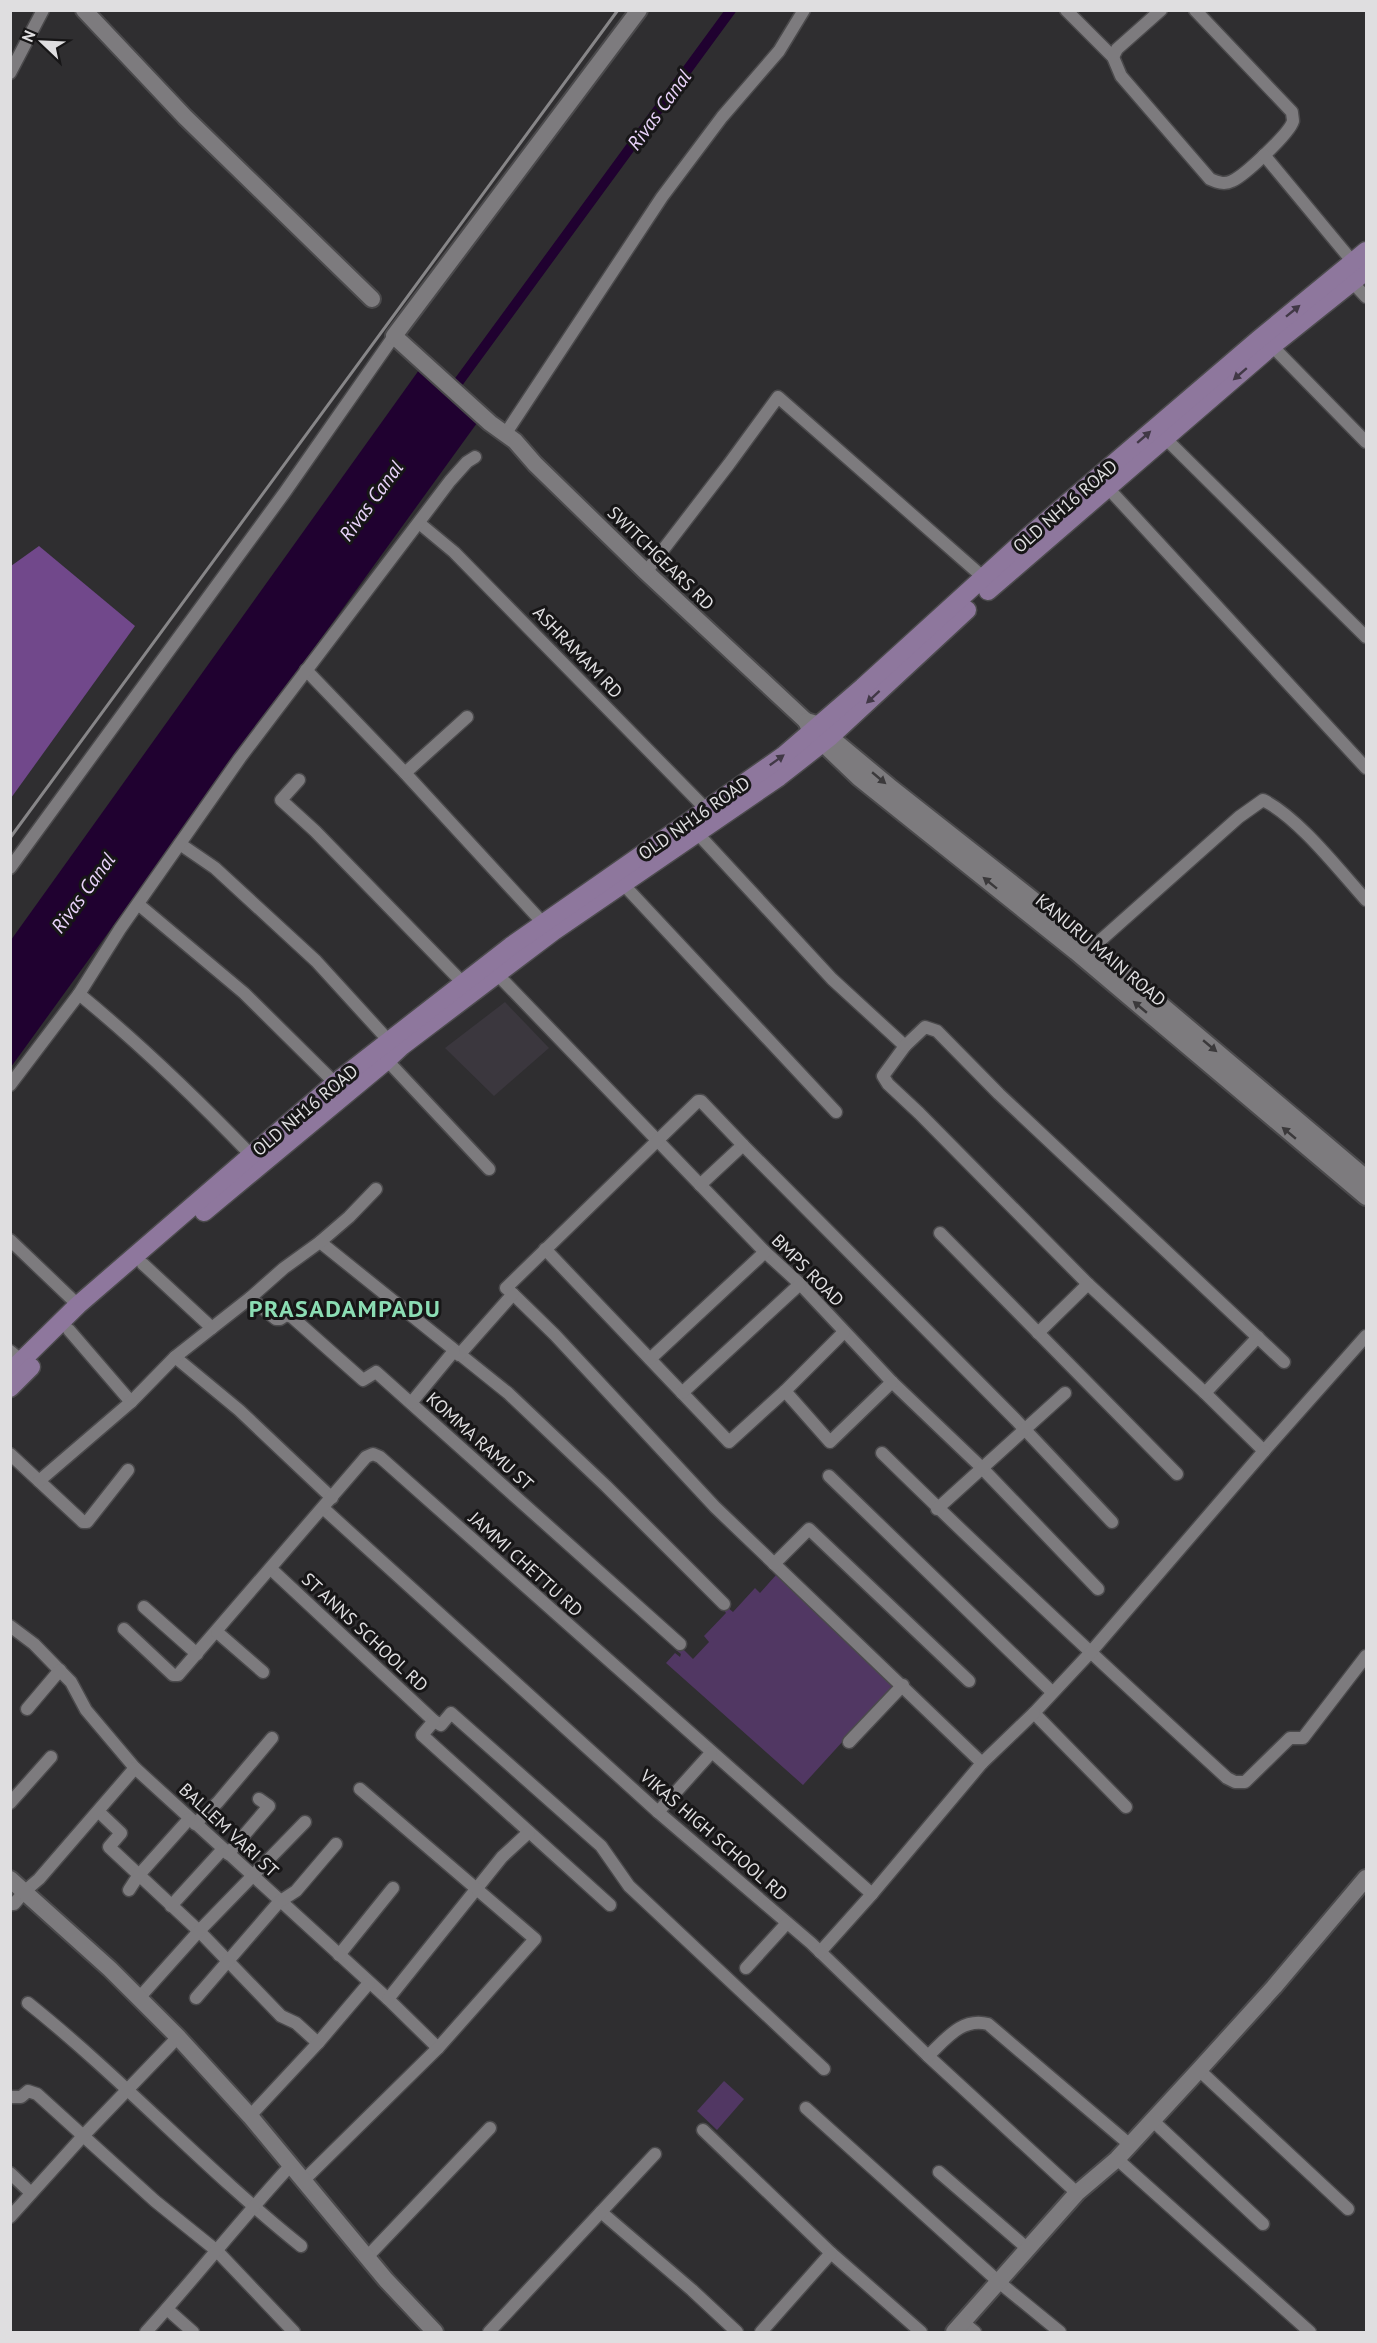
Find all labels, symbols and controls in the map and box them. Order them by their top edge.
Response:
north arrow [12,12,72,72]
text: N [17,27,39,45]
water label: Rivas Canal [621,64,697,155]
one-way arrow [1285,305,1300,318]
one-way arrow [1233,367,1248,380]
one-way arrow [1136,431,1151,444]
street label: OLD NH16 ROAD [1008,454,1122,558]
water label: Rivas Canal [333,455,409,546]
street label: SWITCHGEARS RD [603,501,719,615]
street label: ASHRAMAM RD [528,601,628,703]
one-way arrow [866,690,881,703]
one-way arrow [769,754,785,766]
street label: OLD NH16 ROAD [634,771,754,865]
one-way arrow [871,771,886,784]
water label: Rivas Canal [45,847,121,938]
one-way arrow [982,878,997,890]
street label: KANURU MAIN ROAD [1031,889,1171,1011]
one-way arrow [1133,1001,1148,1014]
one-way arrow [1202,1039,1217,1052]
street label: OLD NH16 ROAD [247,1059,363,1161]
one-way arrow [1282,1127,1297,1139]
street label: BMPS ROAD [767,1229,849,1311]
district label: PRASADAMPADU [249,1293,441,1324]
street label: KOMMA RAMU ST [422,1387,538,1495]
street label: JAMMI CHETTU RD [463,1506,588,1621]
street label: ST ANNS SCHOOL RD [297,1567,433,1697]
street label: VIKAS HIGH SCHOOL RD [635,1764,793,1905]
street label: BALLEM VARI ST [174,1778,284,1882]

